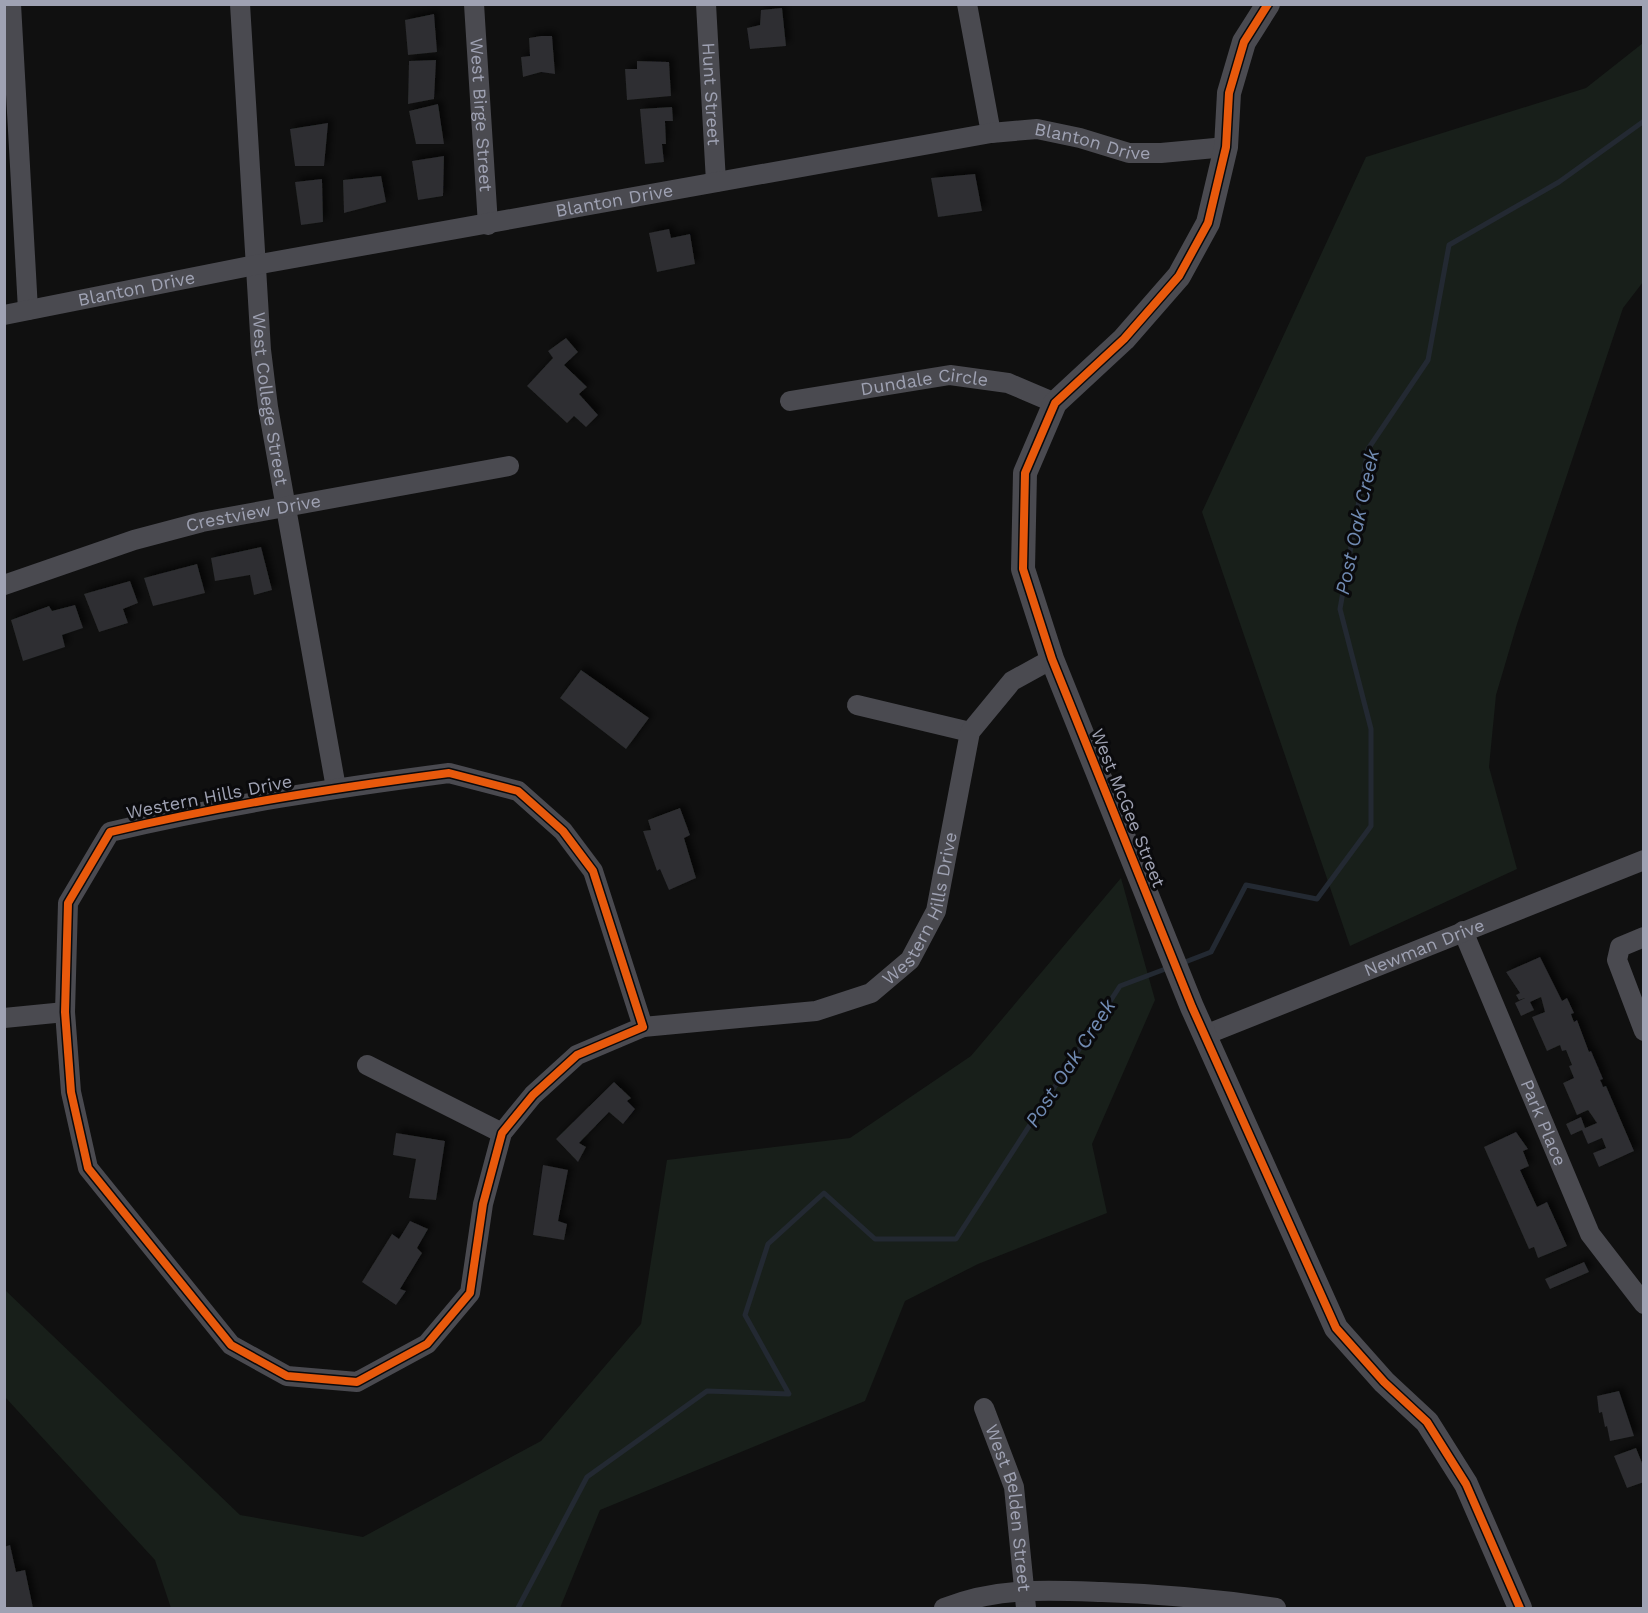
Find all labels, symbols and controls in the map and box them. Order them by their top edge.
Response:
street label: West Birge Street [466,37,497,193]
street label: Hunt Street [698,42,725,146]
street label: Blanton Drive [1033,118,1150,163]
street label: Blanton Drive [554,179,675,221]
street label: Blanton Drive [76,266,197,310]
street label: West College Street [249,311,293,487]
street label: Dundale Circle [859,364,990,399]
water label: Post Oak Creek [1330,446,1384,597]
street label: Crestview Drive [183,490,322,536]
street label: West McGee Street [1087,725,1170,891]
street label: Western Hills Drive [124,770,294,823]
street label: Western Hills Drive [878,830,961,989]
street label: Newman Drive [1361,914,1487,981]
water label: Post Oak Creek [1020,994,1121,1131]
street label: Park Place [1516,1076,1571,1169]
street label: West Belden Street [981,1421,1035,1593]

